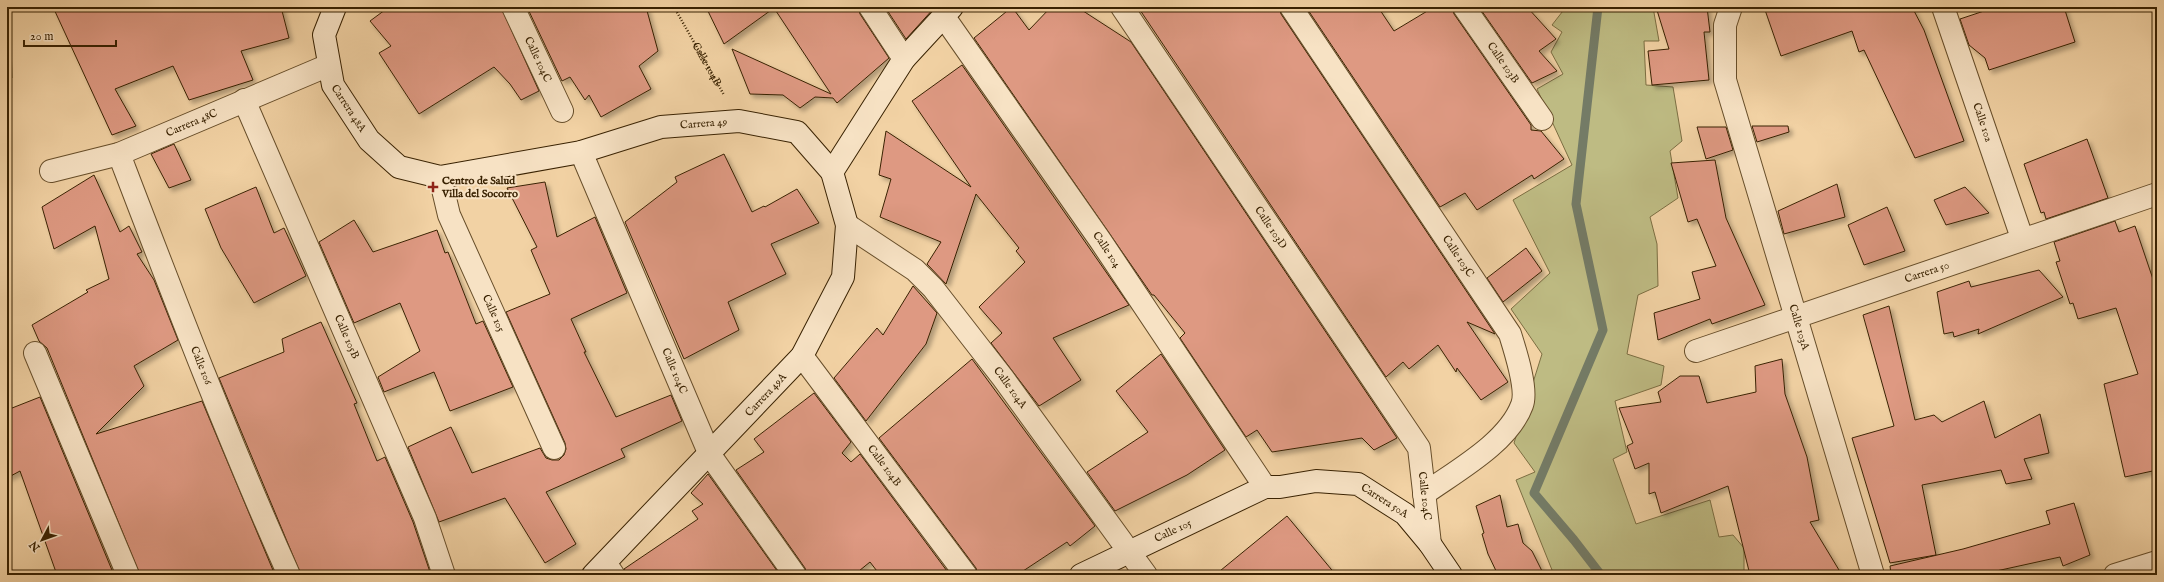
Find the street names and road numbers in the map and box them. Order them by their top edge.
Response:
street label: Calle 104C [521,34,555,85]
street label: Calle 104B [689,40,725,89]
street label: Calle 103B [1484,40,1522,86]
street label: Carrera 48A [328,82,369,135]
street label: Calle 102 [1969,101,1996,144]
street label: Carrera 48C [164,106,220,140]
street label: Carrera 49 [680,115,728,133]
street label: Calle 103D [1251,204,1290,252]
street label: Calle 104 [1089,229,1124,271]
street label: Calle 103C [1439,233,1477,280]
street label: Carrera 50 [1903,258,1951,286]
street label: Calle 105 [479,293,508,334]
street label: Calle 103A [1785,303,1813,352]
street label: Calle 105B [331,312,362,361]
street label: Calle 106 [187,344,215,387]
street label: Calle 104C [658,346,690,396]
street label: Calle 104A [990,364,1030,412]
street label: Carrera 49A [742,370,790,420]
street label: Calle 104B [864,442,904,489]
street label: Calle 104C [1415,471,1434,521]
street label: Carrera 50A [1358,481,1411,522]
street label: Calle 105 [1152,516,1194,546]

